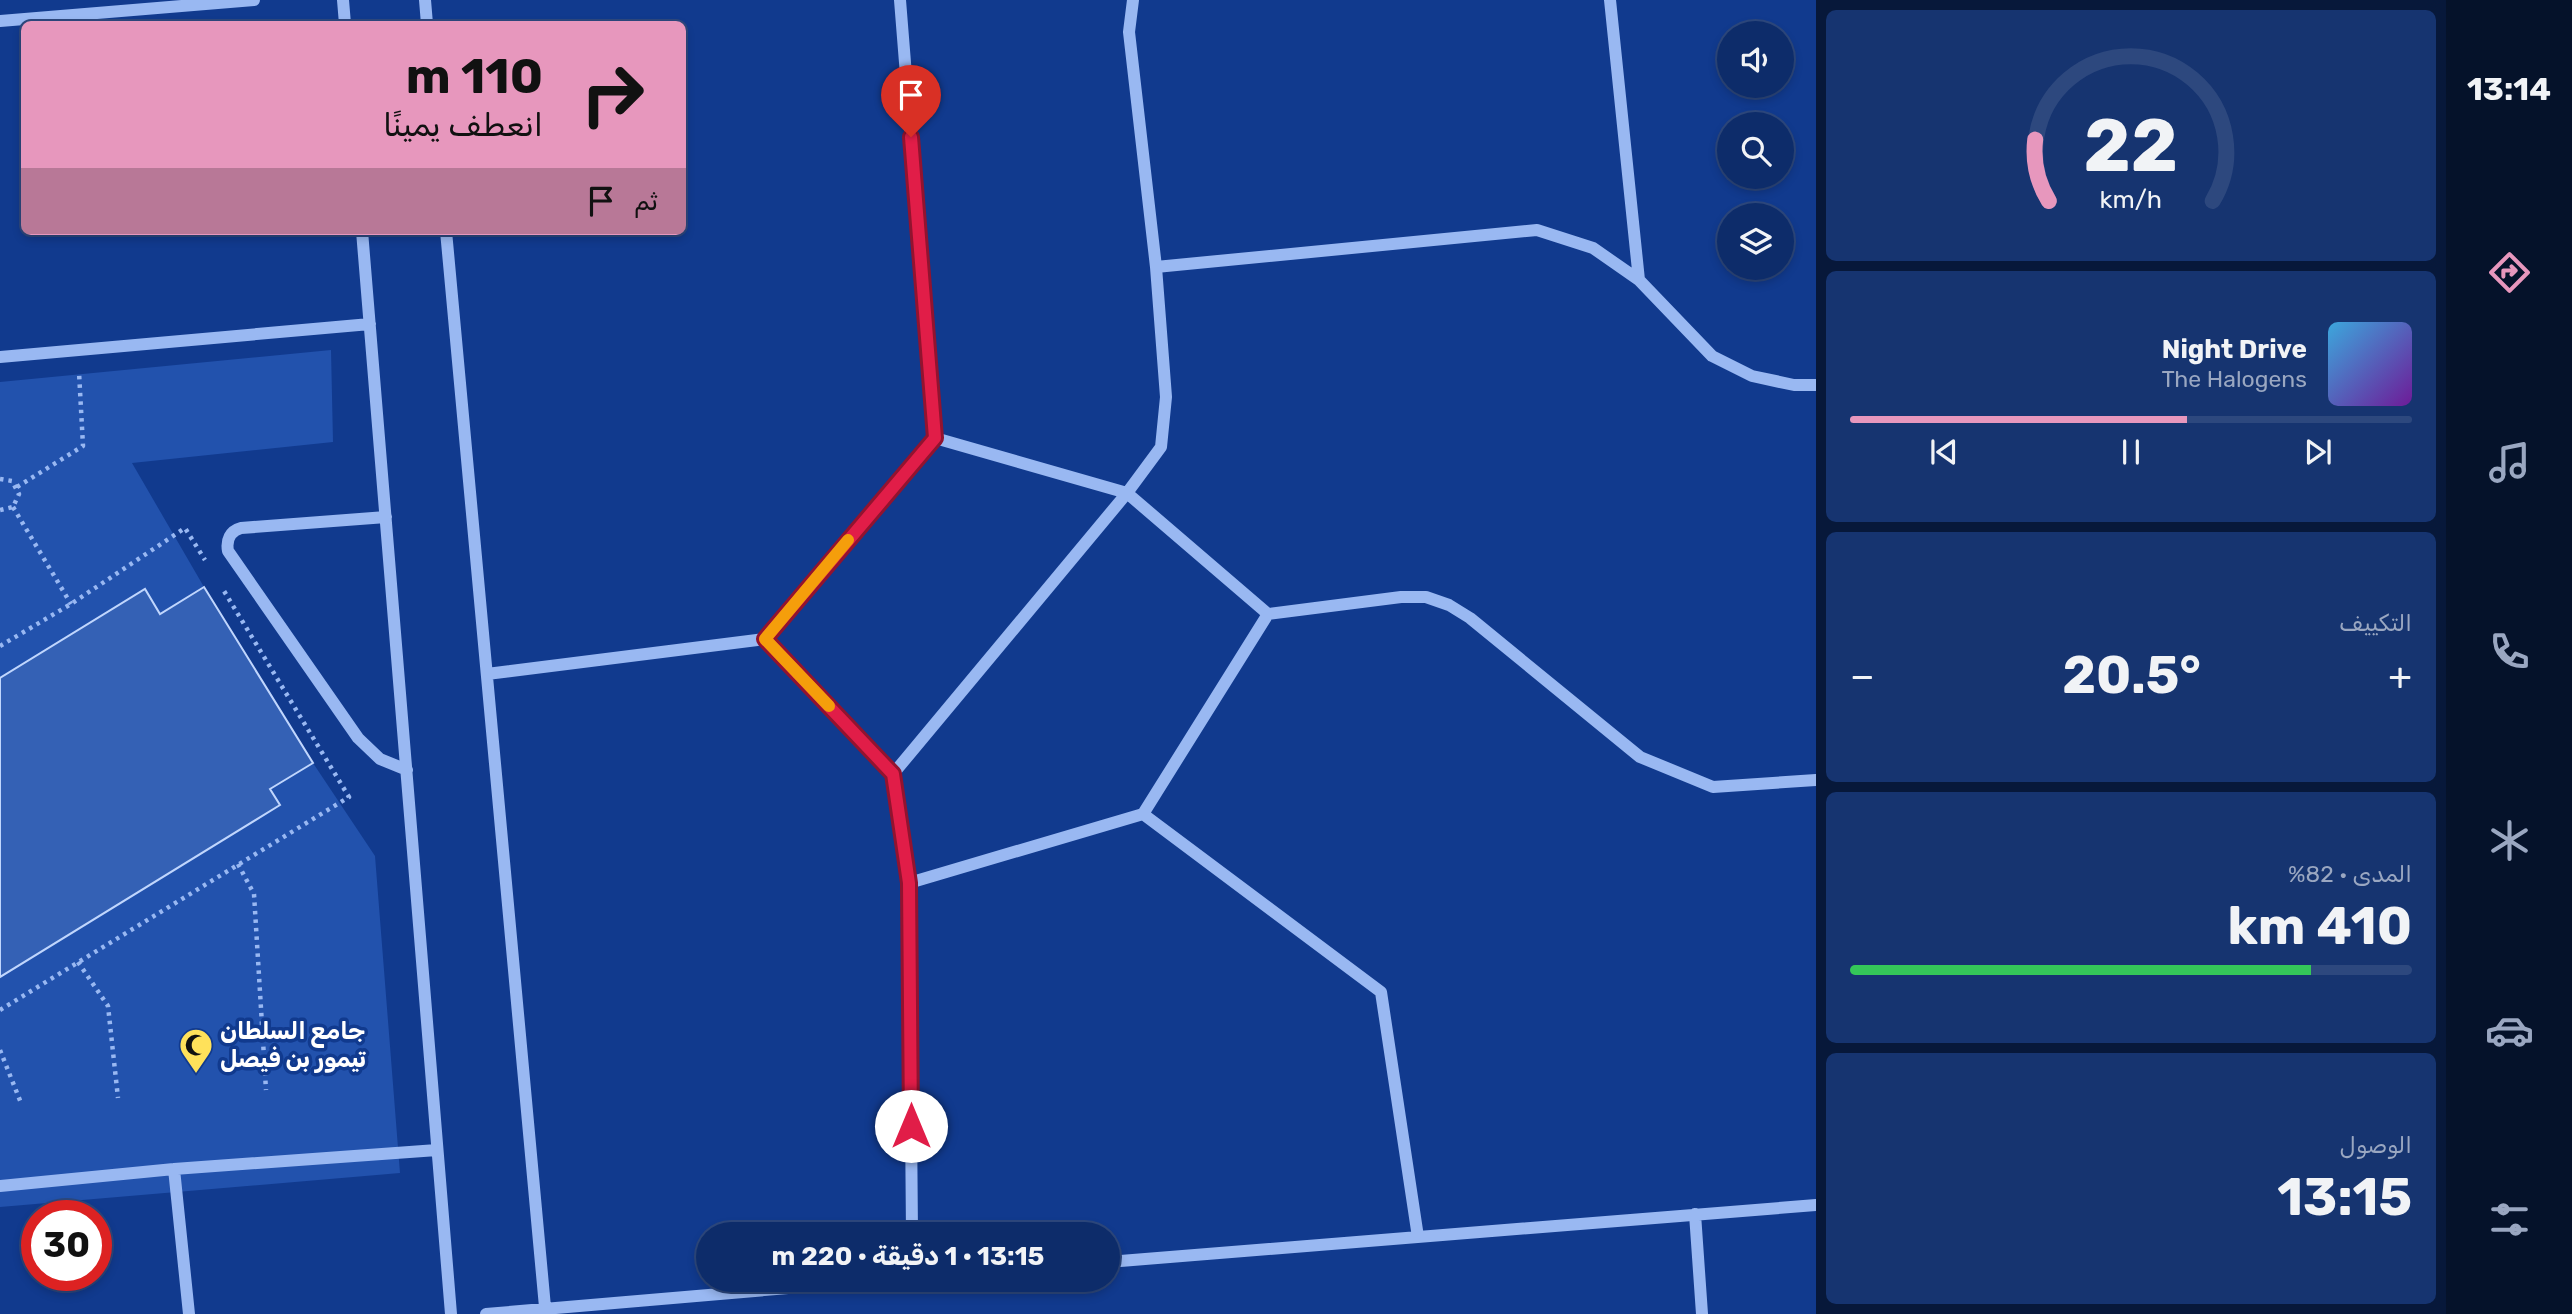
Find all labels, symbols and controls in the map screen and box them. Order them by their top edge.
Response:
map controls [1717,21,1794,280]
button: sound [1717,21,1794,98]
text: 110 m [406,47,543,105]
icon: right [567,49,658,140]
pin [881,65,941,137]
text: 13:14 [2467,70,2551,108]
icon: arrive [892,76,930,114]
text: 22 [2084,104,2178,190]
text: انعطف يمينًا [383,106,543,144]
button: search [1717,112,1794,189]
icon: arrive [582,182,620,220]
text: km/h [2100,185,2162,214]
text: ثم [634,186,658,217]
button: layers [1717,203,1794,280]
icon: directions [2485,248,2534,297]
text: Night Drive [2162,334,2307,365]
text: The Halogens [2161,365,2307,393]
icon: previous [1925,433,1963,471]
icon: pause [2112,433,2150,471]
icon: next [2299,433,2337,471]
icon: music [2485,438,2534,487]
text: التكييف [2339,609,2412,637]
icon: phone [2485,627,2534,676]
text: 20.5° [2062,644,2201,706]
text: − [1850,653,1875,699]
text: + [2388,653,2412,699]
icon: climate [2485,816,2534,865]
text: المدى · 82% [2288,860,2412,888]
text: 410 km [2227,895,2412,957]
icon: car [2485,1006,2534,1055]
place label: جامع السلطان تيمور بن فيصل [220,1017,366,1073]
mosque icon: جامع السلطان تيمور بن فيصل [177,1026,215,1075]
position arrow [874,1089,948,1163]
text: الوصول [2340,1131,2412,1159]
text: 13:15 [2277,1166,2412,1228]
icon: filters [2485,1195,2534,1244]
speed limit sign: 30 [21,1200,112,1291]
text: 13:15 · 1 دقيقة · 220 m [772,1241,1044,1272]

